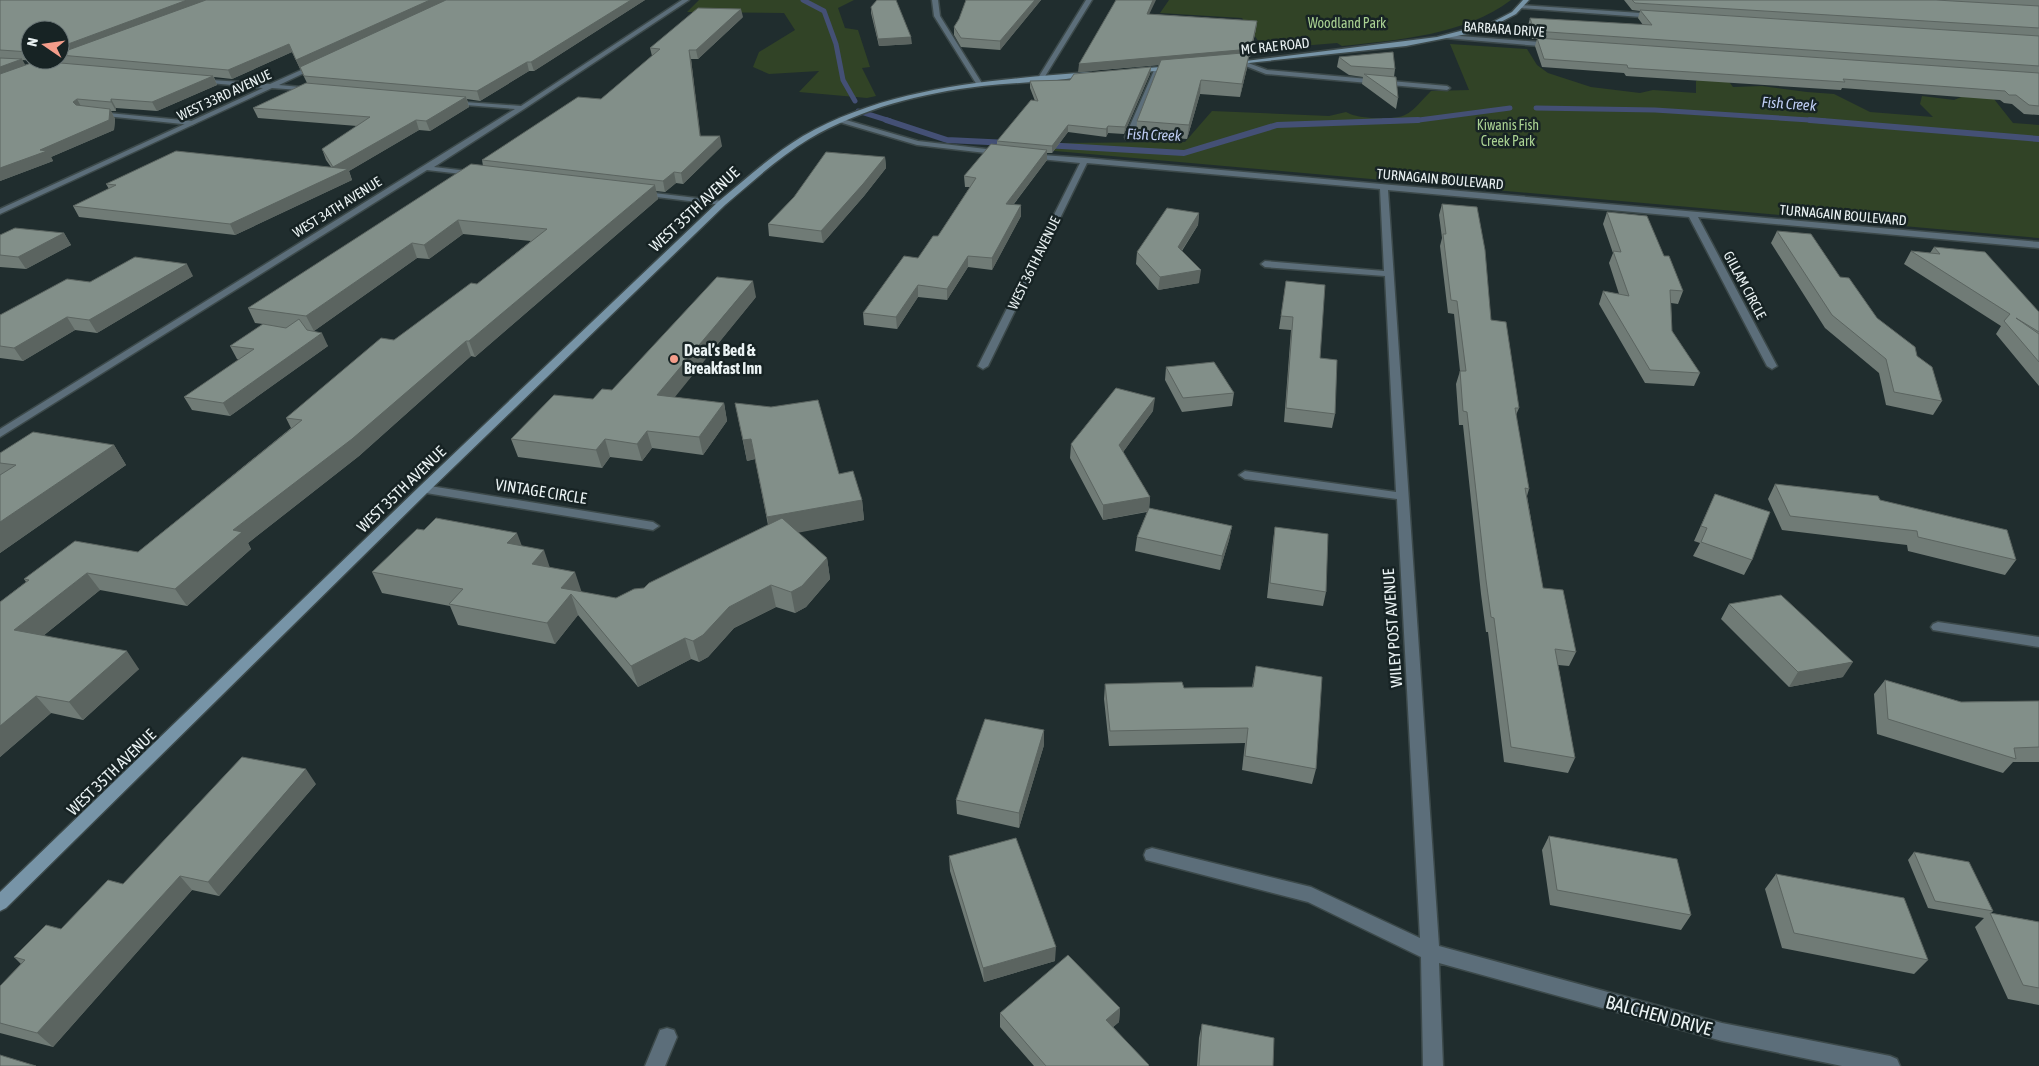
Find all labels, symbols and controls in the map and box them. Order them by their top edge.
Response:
park label: Woodland Park [1308,15,1386,31]
street label: BARBARA DRIVE [1463,18,1545,40]
north arrow [20,20,70,70]
street label: MC RAE ROAD [1240,34,1310,58]
text: N [24,36,41,48]
street label: WEST 33RD AVENUE [174,66,274,124]
water label: Fish Creek [1761,93,1817,114]
park label: Kiwanis Fish Creek Park [1477,117,1539,149]
water label: Fish Creek [1126,125,1182,144]
street label: WEST 35TH AVENUE [646,163,743,255]
street label: TURNAGAIN BOULEVARD [1376,165,1504,193]
street label: WEST 34TH AVENUE [290,173,384,241]
street label: TURNAGAIN BOULEVARD [1779,201,1907,229]
street label: WEST 36TH AVENUE [1005,214,1063,312]
street label: GILLAM CIRCLE [1720,248,1770,322]
place label: Deal’s Bed & Breakfast Inn [684,341,762,377]
marker: Deal’s Bed & Breakfast Inn [668,353,680,365]
street label: WEST 35TH AVENUE [353,442,449,536]
street label: VINTAGE CIRCLE [494,475,588,507]
street label: WILEY POST AVENUE [1379,568,1405,688]
street label: WEST 35TH AVENUE [63,725,159,819]
street label: BALCHEN DRIVE [1603,990,1715,1040]

